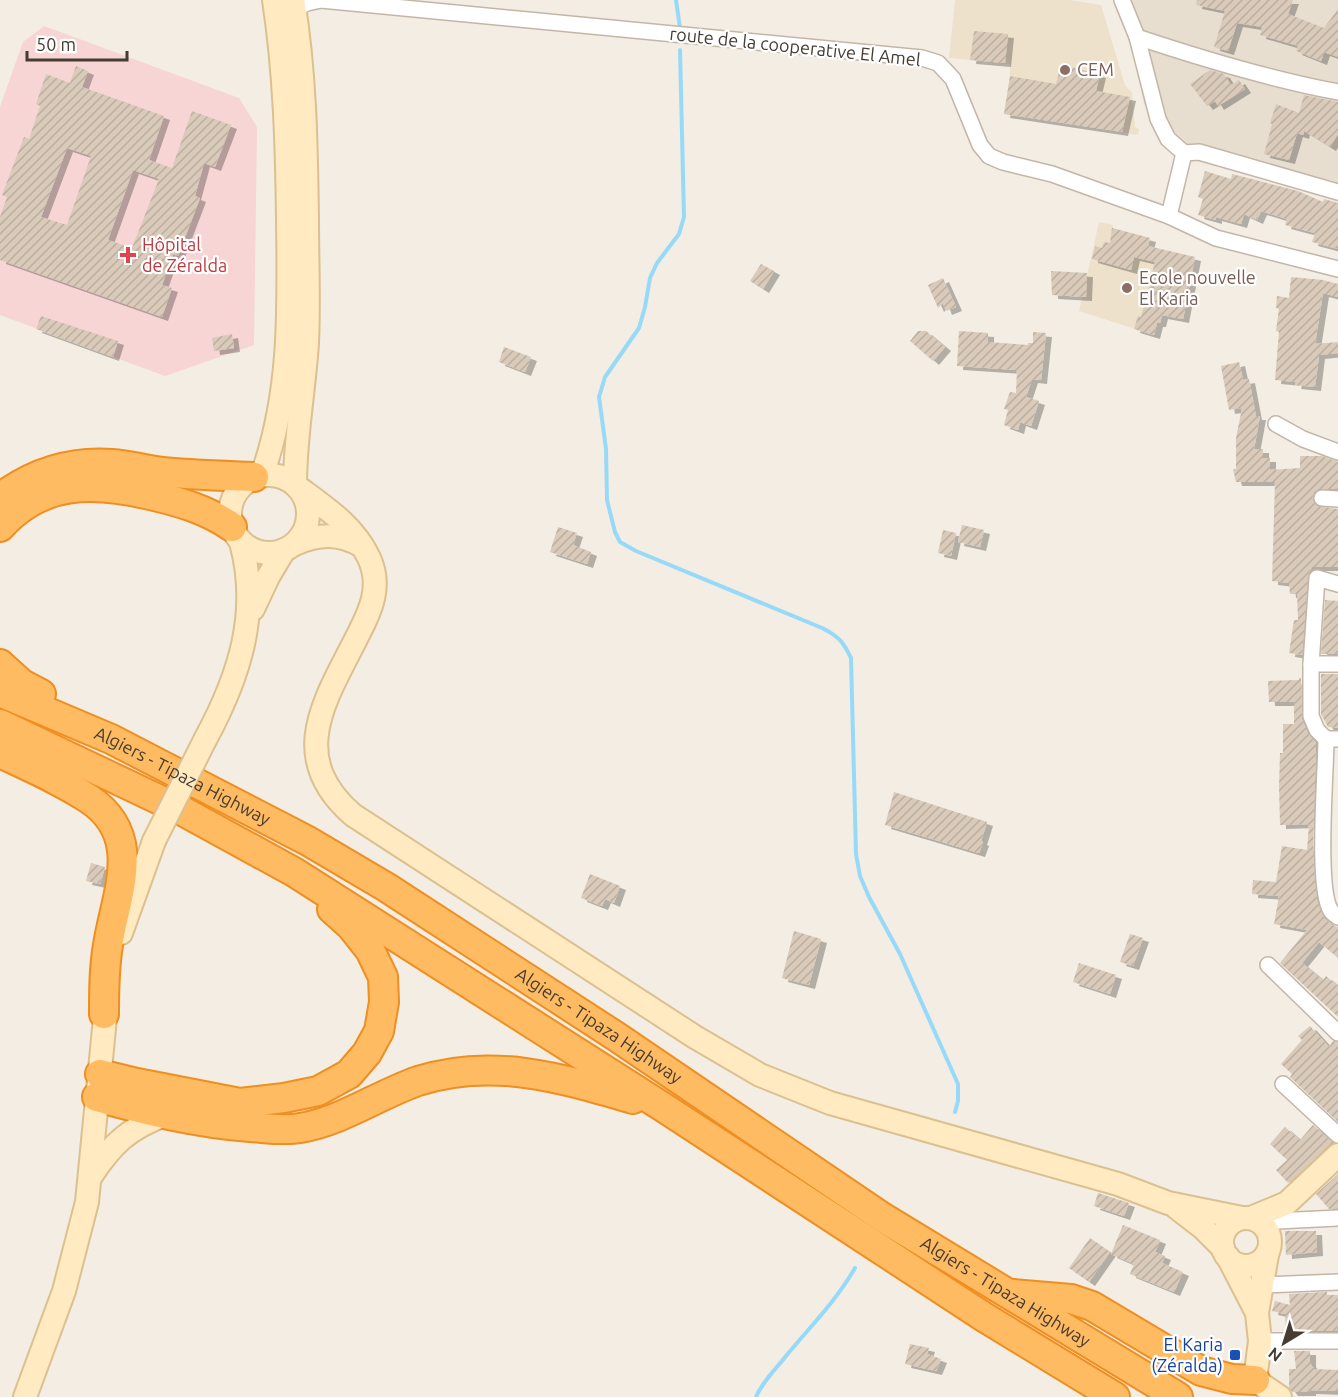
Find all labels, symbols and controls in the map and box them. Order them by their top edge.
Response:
street label: route de la cooperative El Amel [669,23,922,69]
scale bar [27,24,128,62]
text: 50 m [36,34,76,54]
place label: CEM [1077,59,1114,79]
marker: CEM [1058,63,1072,77]
place label: Hôpital de Zéralda [142,234,227,275]
marker: Hôpital de Zéralda [119,246,137,264]
place label: Ecole nouvelle El Karia [1139,267,1256,308]
marker: Ecole nouvelle El Karia [1120,281,1134,295]
street label: Algiers - Tipaza Highway [92,722,274,829]
street label: Algiers - Tipaza Highway [512,963,686,1087]
street label: Algiers - Tipaza Highway [917,1232,1094,1350]
north arrow [1254,1313,1314,1373]
place label: El Karia (Zéralda) [1151,1334,1223,1376]
text: N [1265,1344,1285,1366]
marker: El Karia (Zéralda) [1228,1348,1242,1362]

